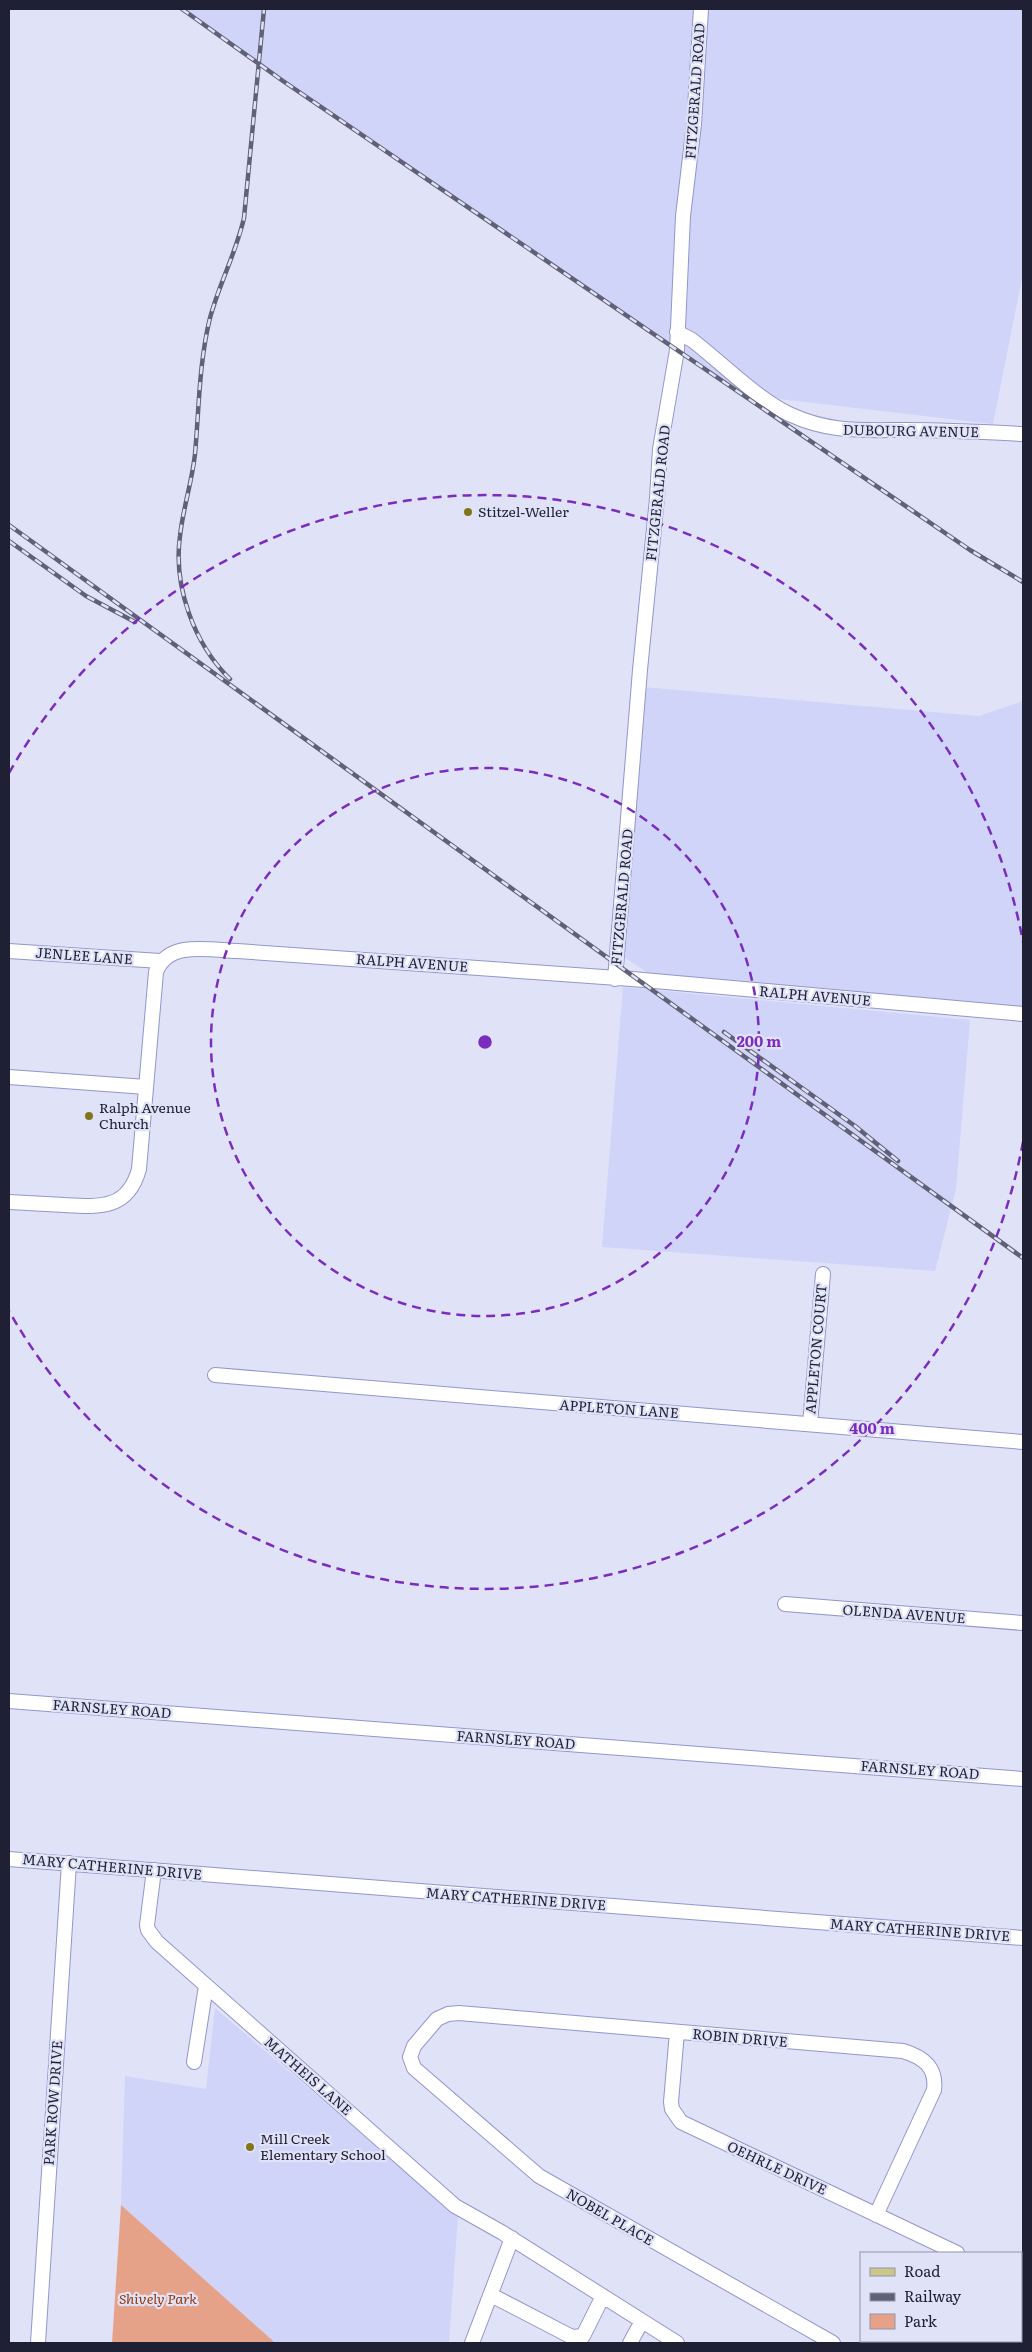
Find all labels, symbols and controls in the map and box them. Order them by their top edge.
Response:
street label: FITZGERALD ROAD [679,22,709,160]
street label: DUBOURG AVENUE [843,419,979,441]
street label: FITZGERALD ROAD [640,424,674,562]
place label: Stitzel-Weller [478,501,569,521]
marker: Stitzel-Weller [462,506,474,518]
street label: FITZGERALD ROAD [605,828,637,966]
street label: JENLEE LANE [35,942,134,968]
street label: RALPH AVENUE [355,948,469,976]
street label: RALPH AVENUE [758,980,872,1010]
text: 200 m [737,1029,781,1052]
centre of rings [476,1033,494,1051]
place label: Ralph Avenue Church [99,1097,191,1133]
marker: Ralph Avenue Church [83,1110,95,1122]
street label: APPLETON COURT [799,1283,831,1415]
street label: APPLETON LANE [559,1394,680,1422]
text: 400 m [849,1416,895,1439]
street label: OLENDA AVENUE [842,1599,966,1627]
street label: FARNSLEY ROAD [52,1694,172,1722]
street label: FARNSLEY ROAD [456,1725,576,1753]
street label: FARNSLEY ROAD [860,1755,980,1783]
street label: MARY CATHERINE DRIVE [21,1848,203,1884]
street label: MARY CATHERINE DRIVE [425,1882,607,1914]
street label: MARY CATHERINE DRIVE [829,1913,1011,1945]
street label: ROBIN DRIVE [692,2023,789,2051]
street label: MATHEIS LANE [260,2031,357,2119]
street label: PARK ROW DRIVE [38,2040,66,2166]
place label: Mill Creek Elementary School [260,2128,386,2164]
street label: OEHRLE DRIVE [724,2135,831,2199]
marker: Mill Creek Elementary School [244,2141,256,2153]
street label: NOBEL PLACE [563,2183,658,2249]
legend [860,2252,1022,2342]
text: Road [904,2259,940,2282]
text: Railway [904,2284,962,2307]
park label: Shively Park [119,2288,197,2308]
text: Park [904,2309,938,2332]

